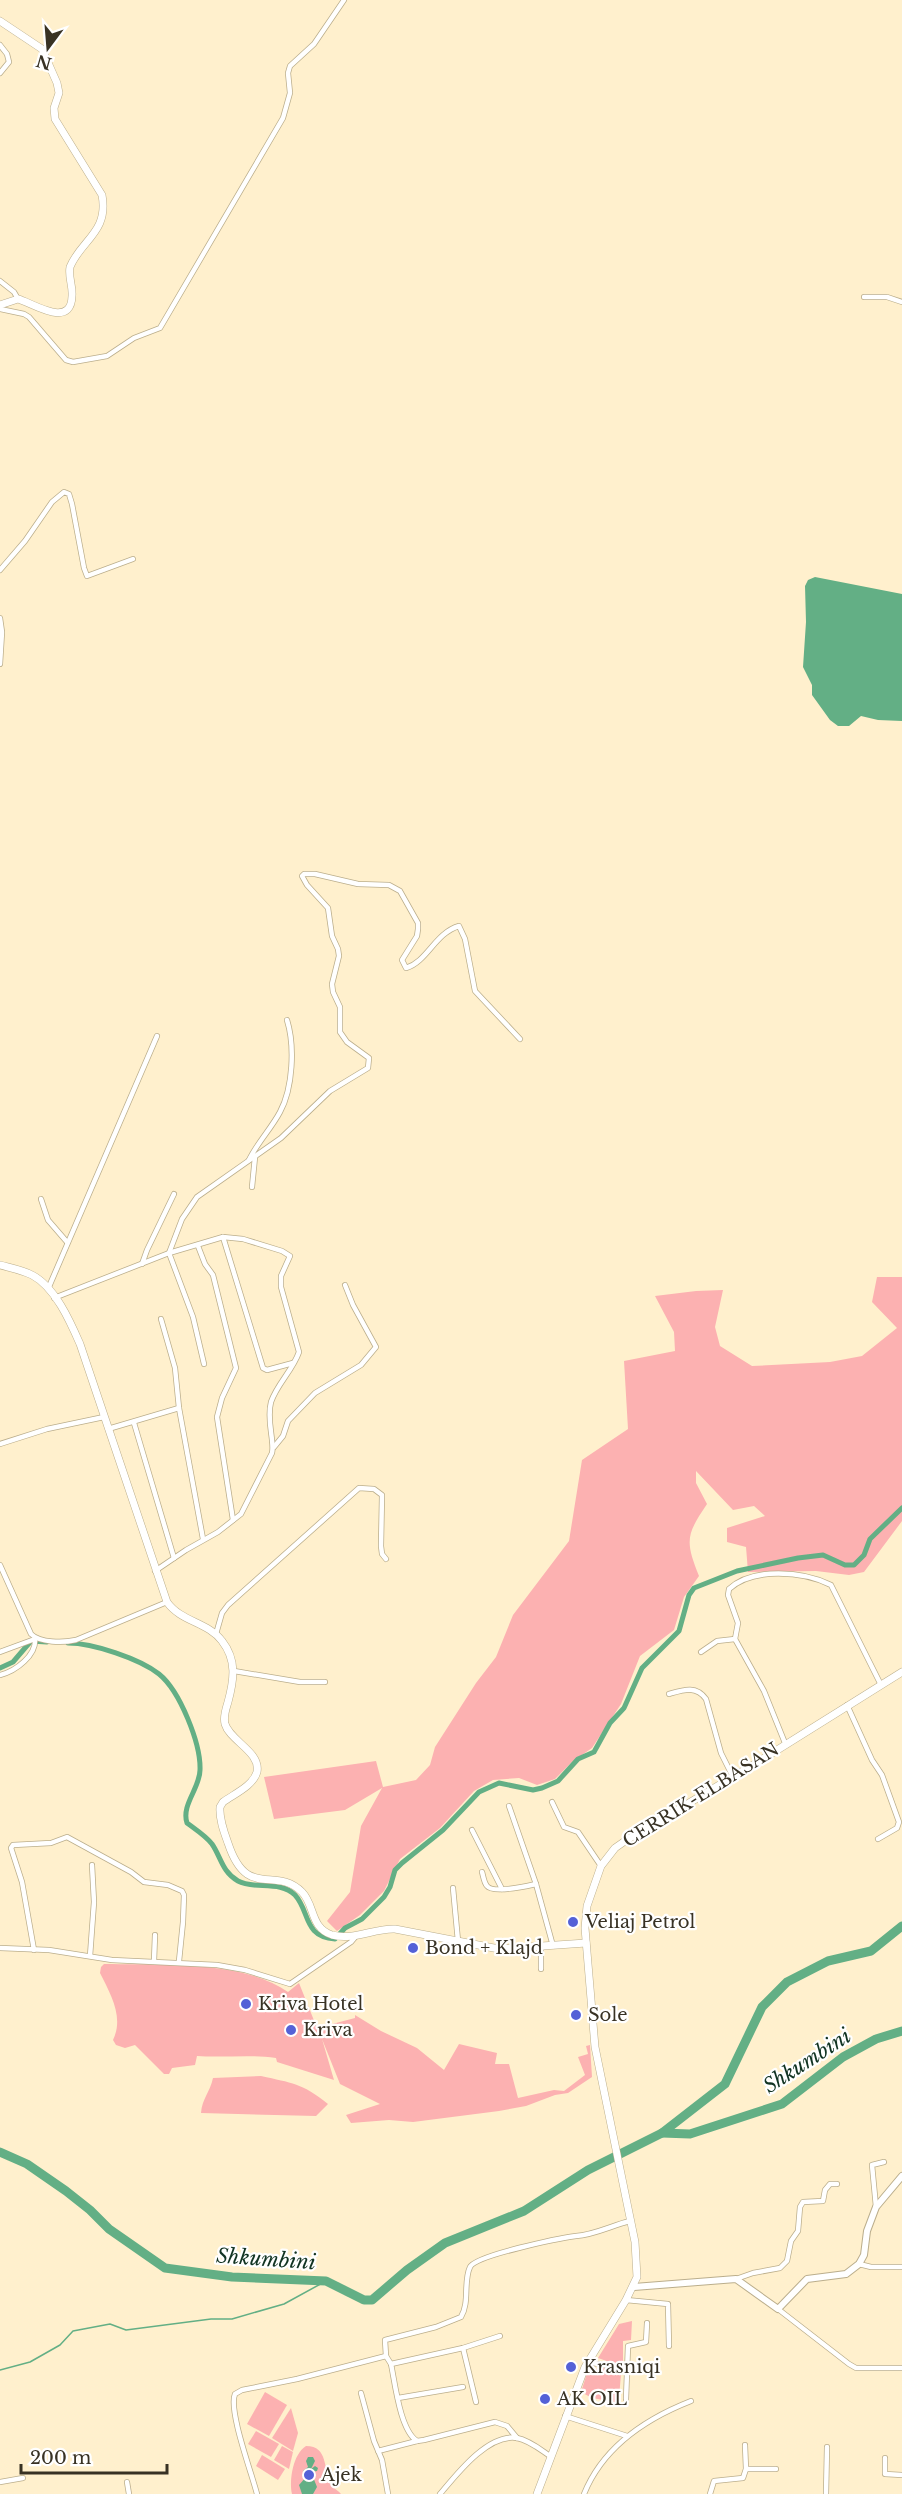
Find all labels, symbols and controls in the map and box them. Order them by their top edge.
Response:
north arrow [18,18,78,78]
text: N [34,51,54,74]
street label: CERRIK-ELBASAN [619,1738,783,1852]
place label: Veliaj Petrol [584,1911,696,1933]
marker: Veliaj Petrol [566,1915,580,1929]
place label: Bond + Klajd [425,1937,543,1959]
marker: Bond + Klajd [406,1941,420,1955]
place label: Kriva Hotel [258,1993,363,2015]
marker: Kriva Hotel [239,1997,253,2011]
place label: Sole [588,2004,628,2026]
marker: Sole [569,2008,583,2022]
place label: Kriva [303,2019,352,2041]
marker: Kriva [284,2023,298,2037]
water label: Shkumbini [759,2024,855,2098]
water label: Shkumbini [215,2244,317,2274]
place label: Krasniqi [583,2356,660,2378]
marker: Krasniqi [564,2360,578,2374]
place label: AK OIL [556,2388,627,2410]
marker: AK OIL [538,2392,552,2406]
scale bar [21,2437,166,2475]
text: 200 m [30,2447,91,2469]
place label: Ajek [320,2464,362,2486]
marker: Ajek [302,2468,316,2482]

